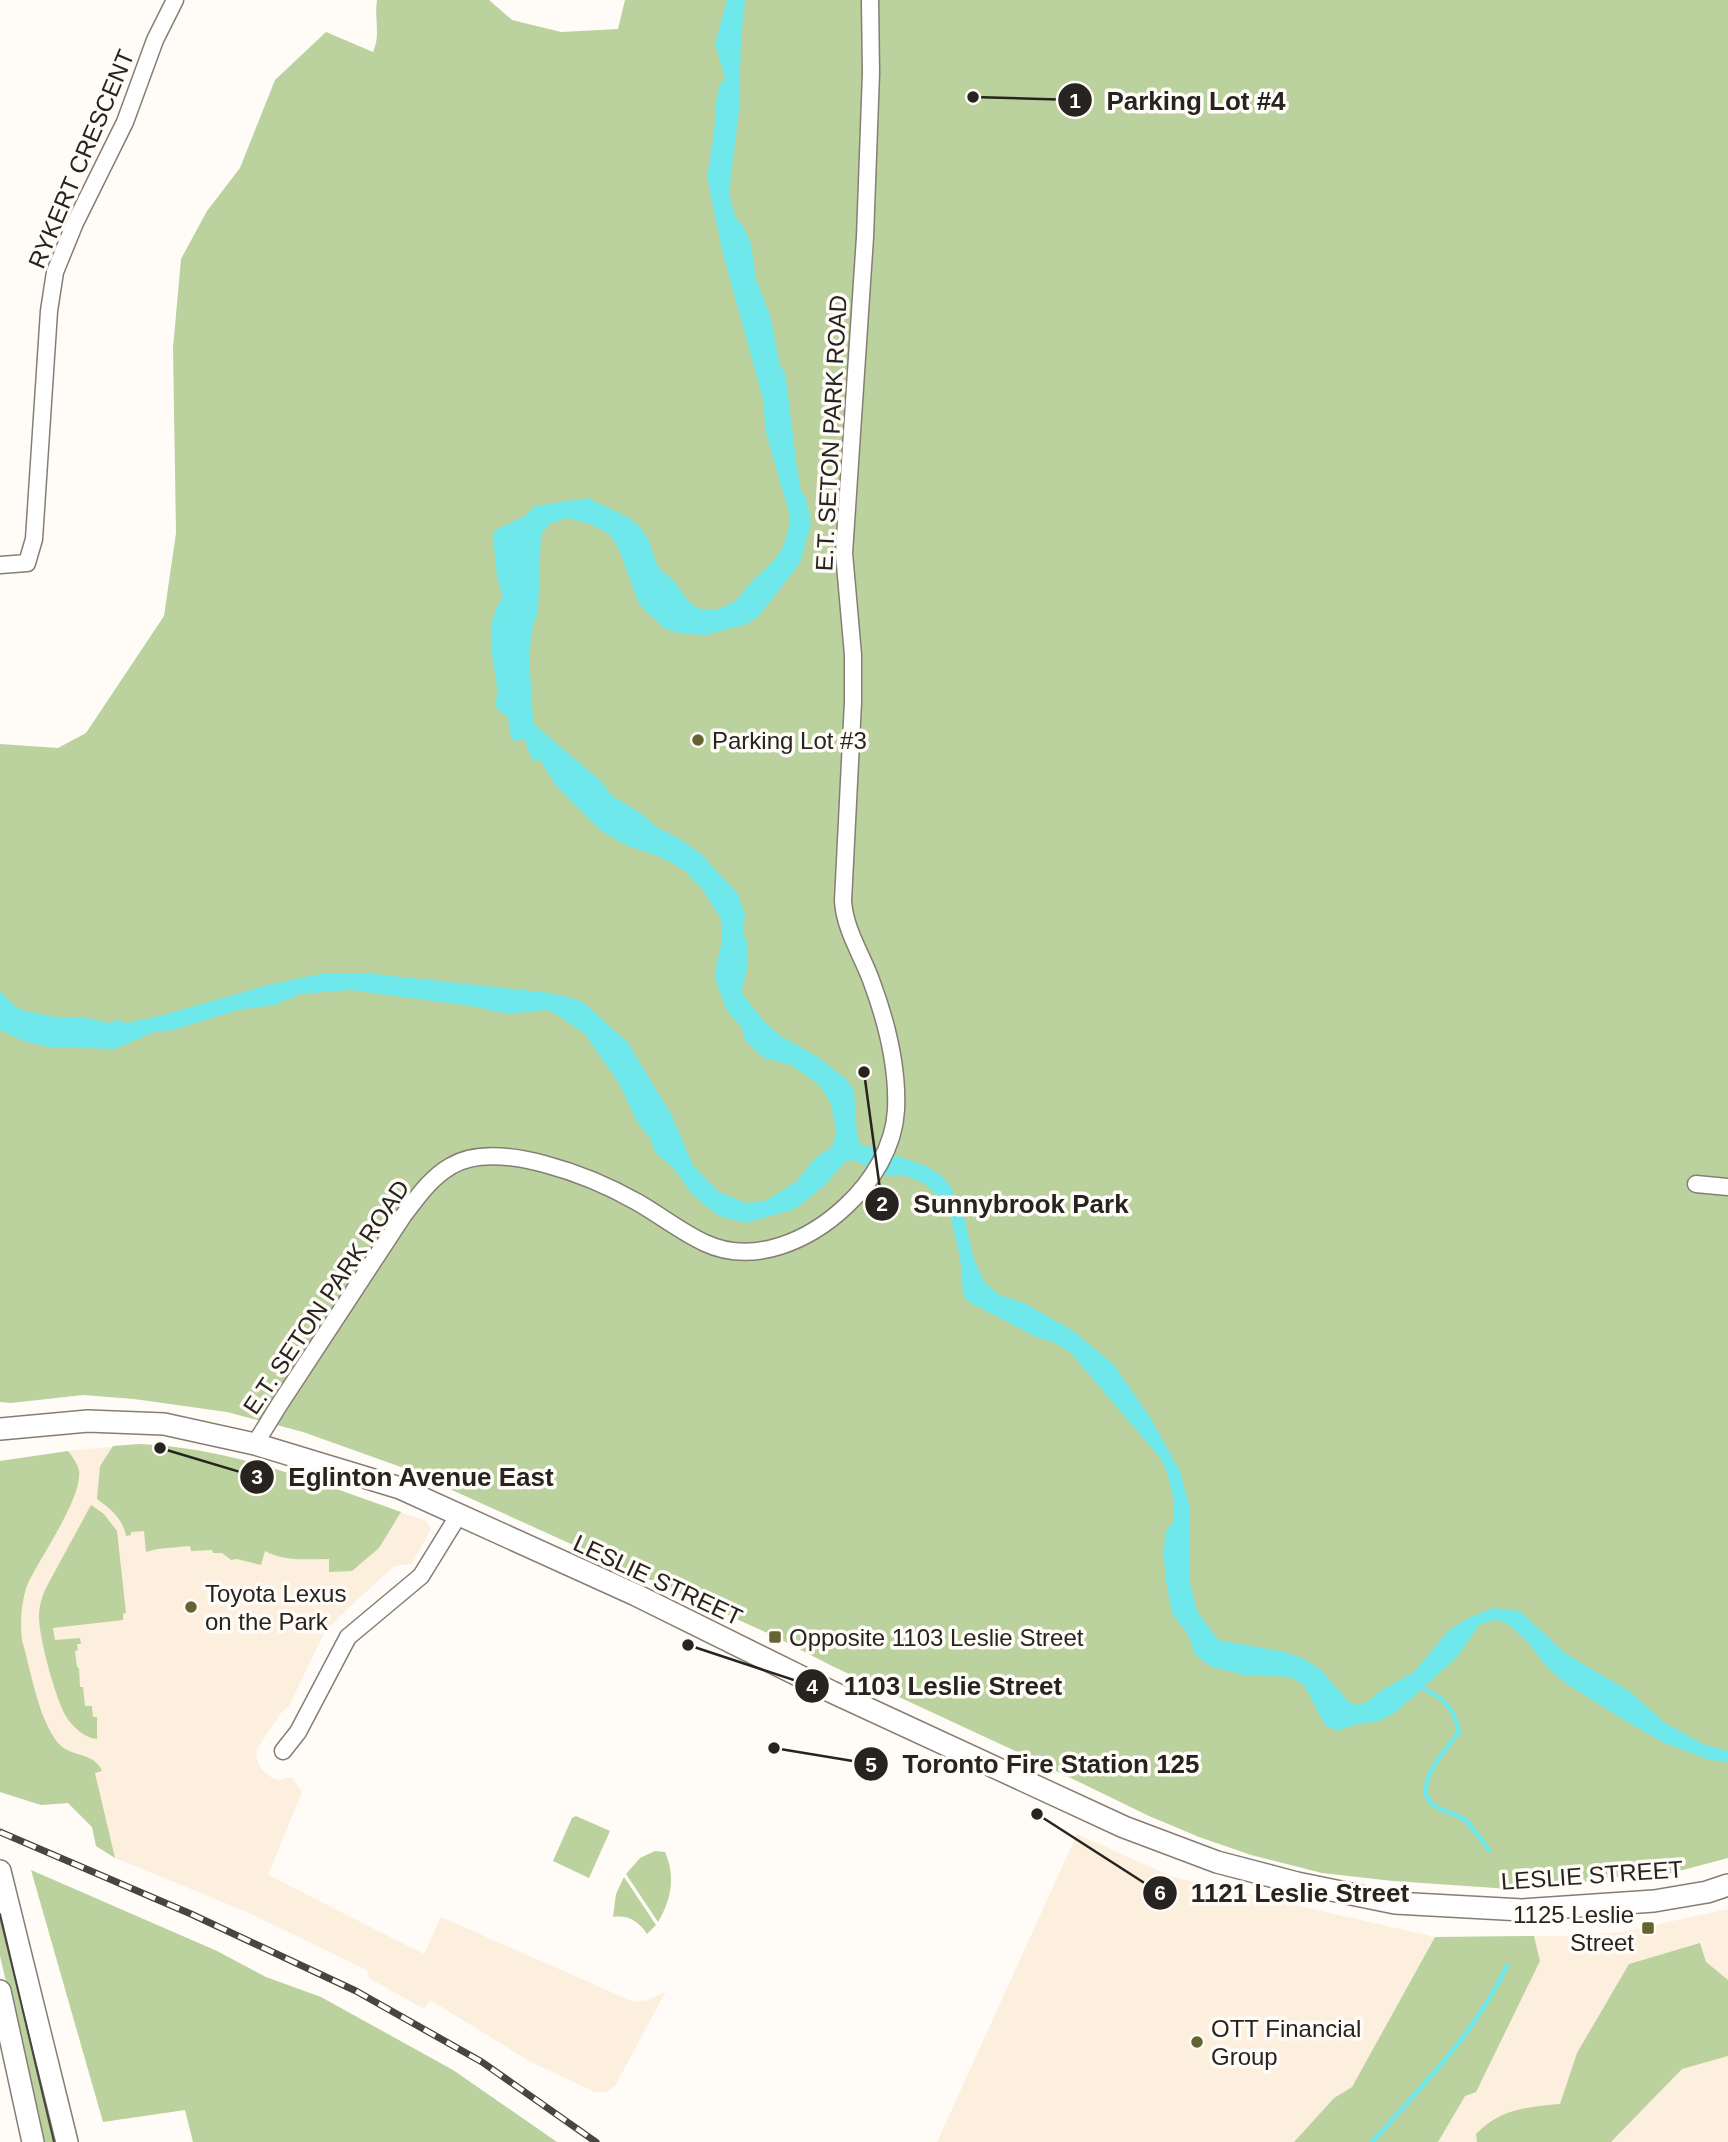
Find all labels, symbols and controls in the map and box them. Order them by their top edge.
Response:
street label: RYKERT CRESCENT [23,45,139,272]
callout: Parking Lot #4 [1057,77,1299,124]
text: Parking Lot #4 [1106,86,1286,116]
text: 1 [1069,89,1081,112]
street label: E.T. SETON PARK ROAD [810,294,852,572]
place label: Parking Lot #3 [712,727,867,754]
marker: Parking Lot #3 [690,732,706,748]
street label: E.T. SETON PARK ROAD [237,1175,415,1419]
callout: Sunnybrook Park [864,1181,1142,1228]
text: Sunnybrook Park [913,1189,1129,1219]
text: 2 [876,1192,888,1215]
callout: Eglinton Avenue East [239,1453,568,1500]
text: Eglinton Avenue East [288,1462,554,1492]
text: 3 [251,1465,263,1488]
street label: LESLIE STREET [569,1529,747,1631]
place label: Toyota Lexus on the Park [205,1580,346,1635]
marker: Toyota Lexus on the Park [183,1599,199,1615]
place label: Opposite 1103 Leslie Street [789,1624,1084,1651]
marker: Opposite 1103 Leslie Street [767,1629,783,1645]
callout: 1103 Leslie Street [795,1663,1076,1710]
text: 1103 Leslie Street [844,1671,1062,1701]
text: 4 [806,1675,818,1698]
callout: Toronto Fire Station 125 [853,1741,1214,1788]
text: Toronto Fire Station 125 [902,1749,1200,1779]
text: 5 [865,1753,877,1776]
street label: LESLIE STREET [1500,1855,1684,1895]
callout: 1121 Leslie Street [1142,1869,1423,1916]
text: 1121 Leslie Street [1191,1878,1409,1908]
text: 6 [1154,1881,1166,1904]
place label: 1125 Leslie Street [1513,1901,1634,1956]
marker: 1125 Leslie Street [1640,1920,1656,1936]
place label: OTT Financial Group [1211,2015,1361,2070]
marker: OTT Financial Group [1189,2034,1205,2050]

